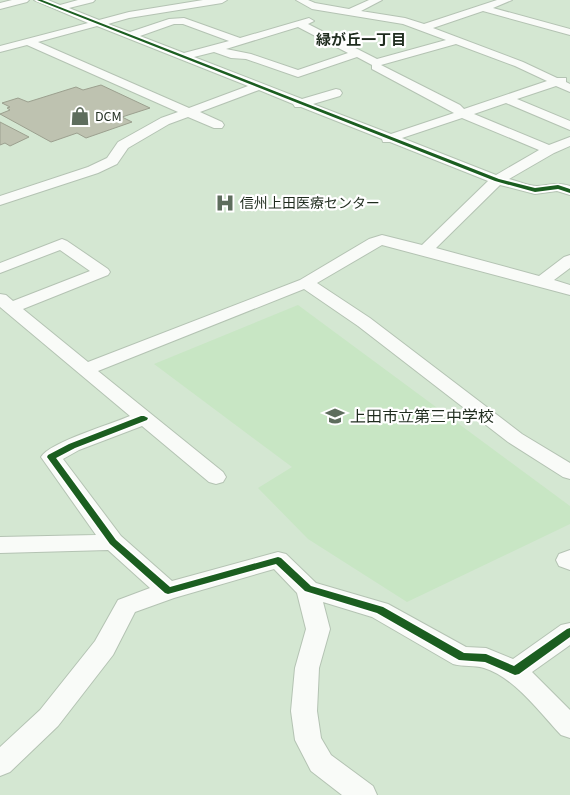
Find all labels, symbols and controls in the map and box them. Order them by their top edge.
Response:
district label: 緑が丘一丁目 [316,30,406,51]
shop icon: DCM [69,105,91,127]
place label: DCM [95,107,122,127]
hospital icon: 信州上田医療センター [214,192,236,214]
place label: 信州上田医療センター [240,194,380,214]
school or university icon: 上田市立第三中学校 [324,405,346,427]
place label: 上田市立第三中学校 [350,406,494,428]

